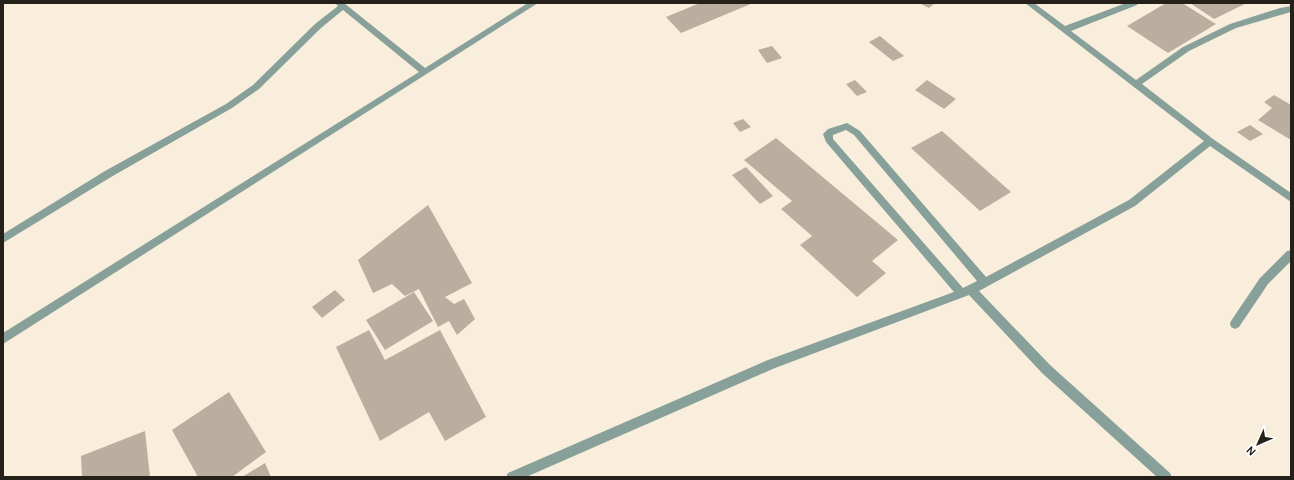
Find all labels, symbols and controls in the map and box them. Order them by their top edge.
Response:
north arrow [1238,424,1278,464]
text: N [1243,443,1259,459]

